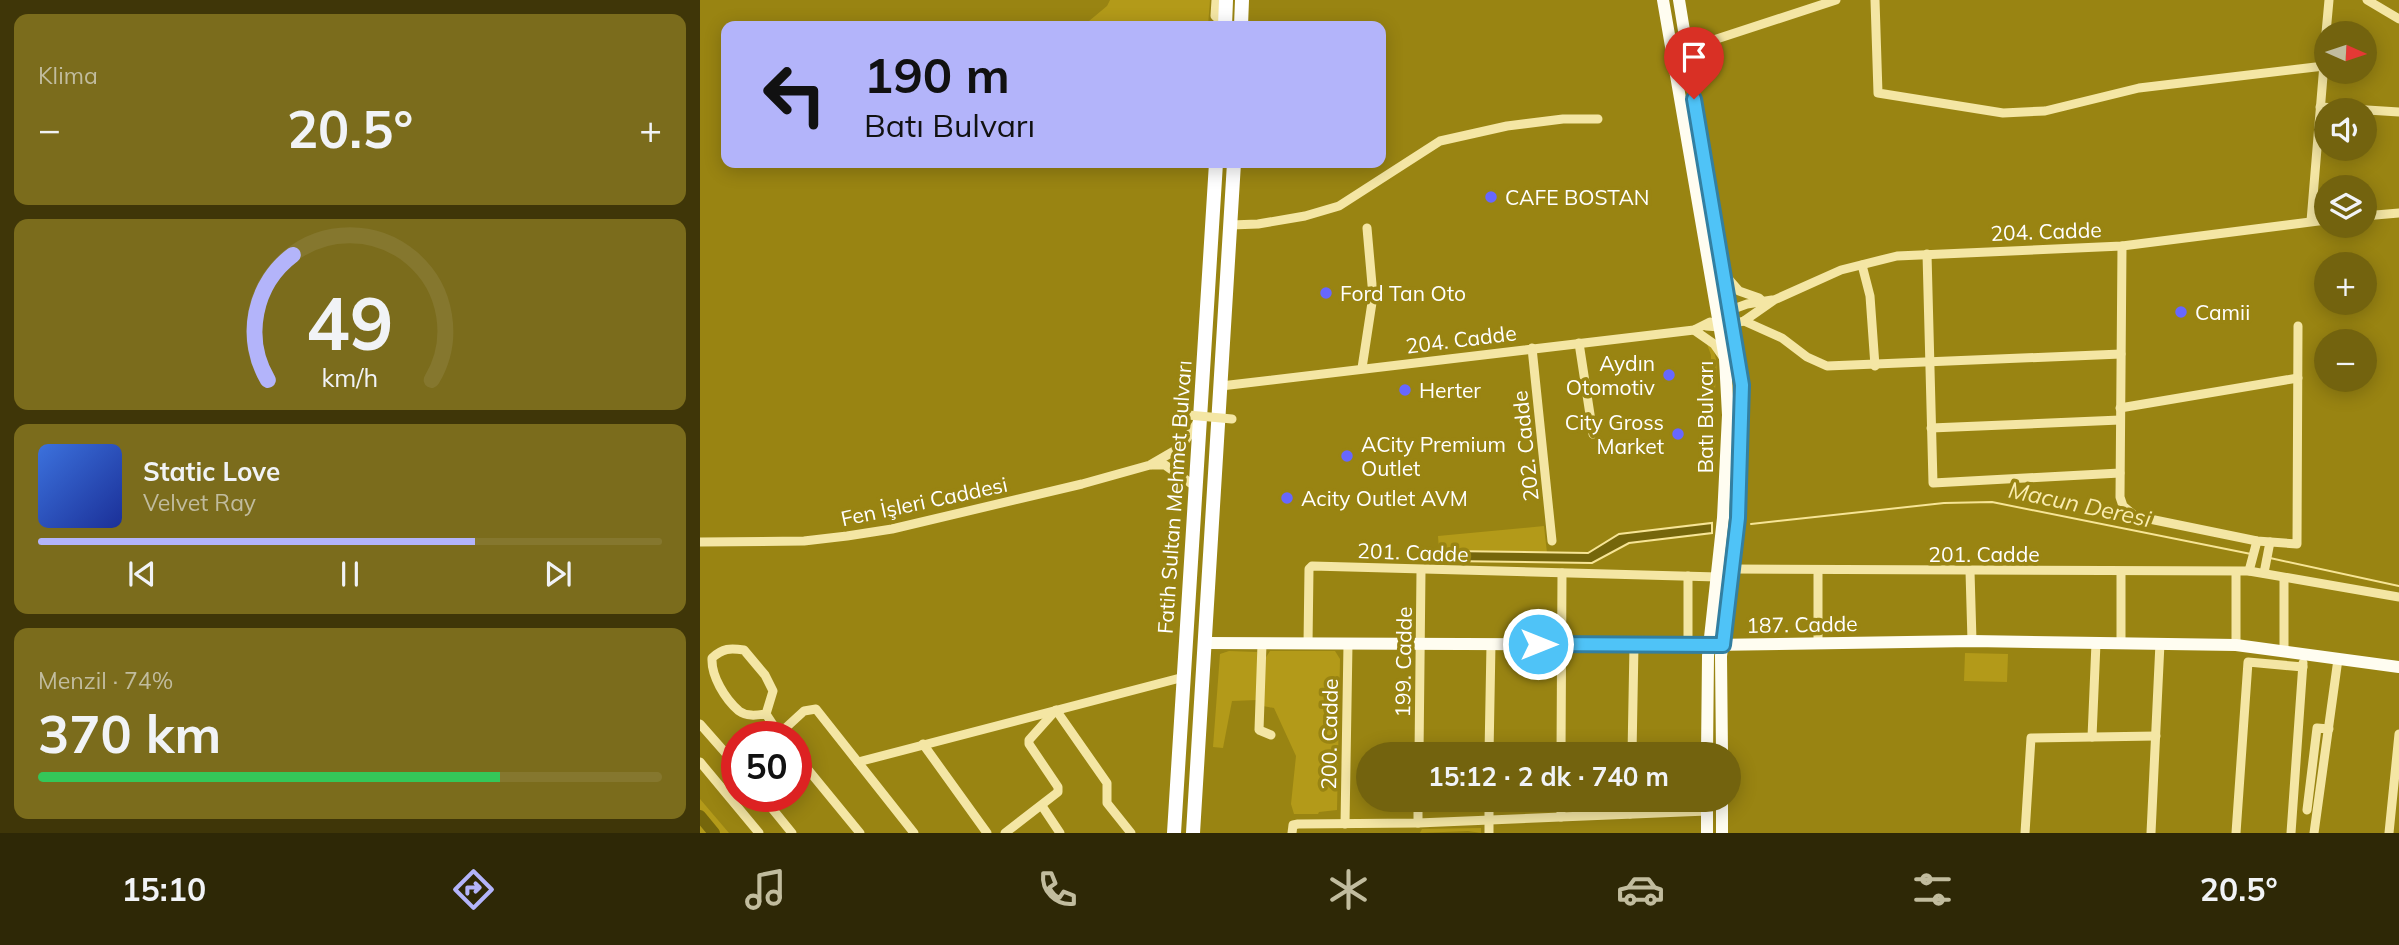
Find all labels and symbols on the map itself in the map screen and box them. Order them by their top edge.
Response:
north arrow [2314,21,2376,84]
pin [1664,27,1724,99]
place label: CAFE BOSTAN [1505,184,1650,210]
marker: CAFE BOSTAN [1483,189,1499,205]
street label: 204. Cadde [1990,216,2102,246]
place label: Ford Tan Oto [1340,280,1466,306]
marker: Ford Tan Oto [1318,285,1334,301]
place label: Camii [2195,299,2250,325]
marker: Camii [2173,304,2189,320]
street label: 204. Cadde [1404,319,1518,359]
place label: Aydın Otomotiv [1566,350,1655,400]
street label: Fatih Sultan Mehmet Bulvarı [1151,359,1197,635]
street label: Batı Bulvarı [1692,361,1718,473]
marker: Aydın Otomotiv [1661,367,1677,383]
place label: Herter [1419,377,1481,403]
marker: Herter [1397,382,1413,398]
street label: 202. Cadde [1506,389,1544,503]
place label: City Gross Market [1565,409,1664,459]
marker: City Gross Market [1670,426,1686,442]
place label: ACity Premium Outlet [1361,431,1506,481]
marker: ACity Premium Outlet [1339,448,1355,464]
street label: Fen İşleri Caddesi [838,471,1010,531]
water label: Macun Deresi [2006,475,2154,533]
place label: Acity Outlet AVM [1301,485,1468,511]
marker: Acity Outlet AVM [1279,490,1295,506]
street label: 201. Cadde [1357,537,1469,567]
street label: 201. Cadde [1928,541,2040,567]
street label: 199. Cadde [1389,606,1417,718]
position arrow [1501,607,1575,681]
street label: 187. Cadde [1746,610,1858,638]
street label: 200. Cadde [1315,678,1343,790]
speed limit sign: 50 [721,721,812,812]

